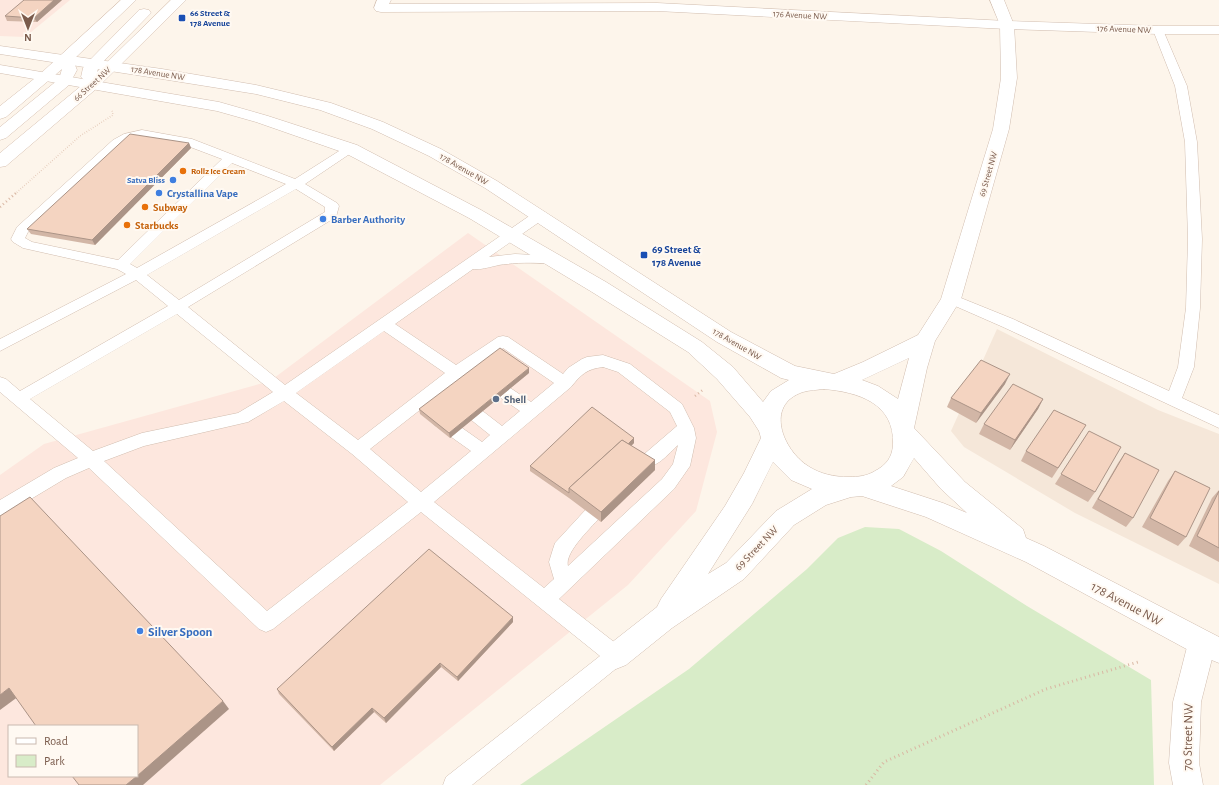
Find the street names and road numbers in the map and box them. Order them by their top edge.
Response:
street label: 176 Avenue NW [773,10,827,21]
street label: 176 Avenue NW [1097,24,1151,35]
street label: 66 Street NW [72,65,113,103]
street label: 178 Avenue NW [130,65,185,82]
street label: 69 Street NW [978,150,999,198]
street label: 178 Avenue NW [438,152,490,187]
street label: 178 Avenue NW [711,327,763,362]
street label: 69 Street NW [733,524,780,573]
street label: 178 Avenue NW [1089,580,1164,629]
street label: 70 Street NW [1181,703,1196,771]

